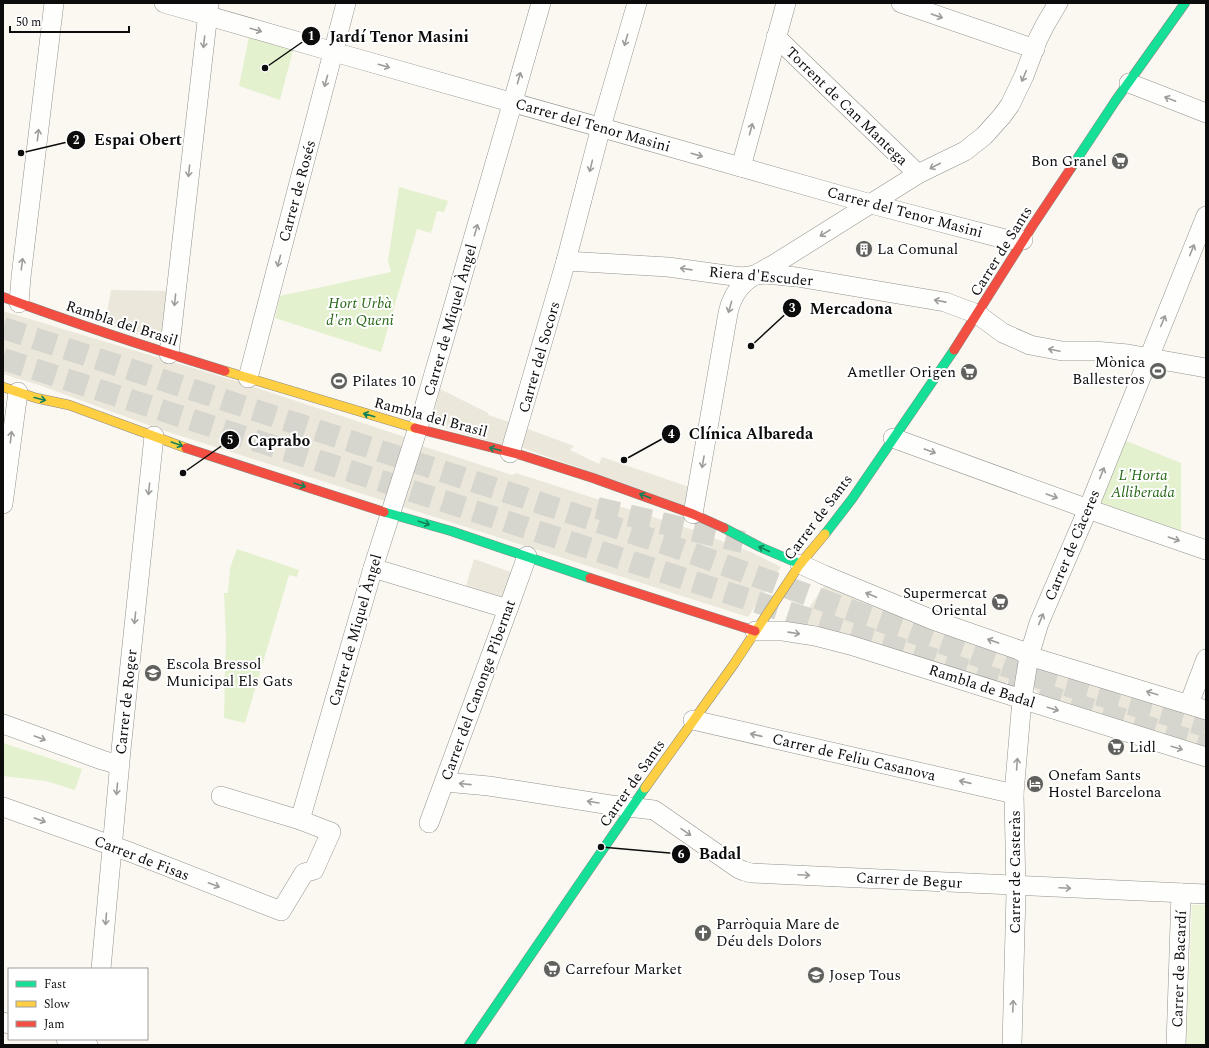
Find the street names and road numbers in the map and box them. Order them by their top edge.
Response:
street label: Torrent de Can Mantega [780,41,914,172]
street label: Carrer del Tenor Masini [513,92,673,159]
street label: Carrer de Rosés [273,138,322,245]
street label: Carrer del Tenor Masini [824,181,985,244]
street label: Carrer de Sants [964,202,1038,301]
street label: Carrer de Miquel Àngel [418,241,483,399]
street label: Riera d'Escuder [708,260,814,293]
street label: Rambla del Brasil [63,294,181,352]
street label: Carrer del Socors [513,299,566,416]
street label: Rambla del Brasil [372,391,490,444]
street label: Carrer de Sants [778,469,858,565]
street label: Carrer de Càceres [1039,486,1106,604]
street label: Carrer de Miquel Àngel [323,551,388,709]
street label: Carrer del Canonge Pibernat [435,597,522,784]
street label: Carrer de Roger [110,648,143,756]
street label: Rambla de Badal [926,658,1038,715]
street label: Carrer de Feliu Casanova [770,727,939,788]
street label: Carrer de Sants [594,735,671,832]
street label: Carrer de Casteràs [1004,810,1027,934]
street label: Carrer de Fisas [91,830,193,887]
street label: Carrer de Begur [855,866,963,895]
street label: Carrer de Bacardí [1166,909,1193,1028]

